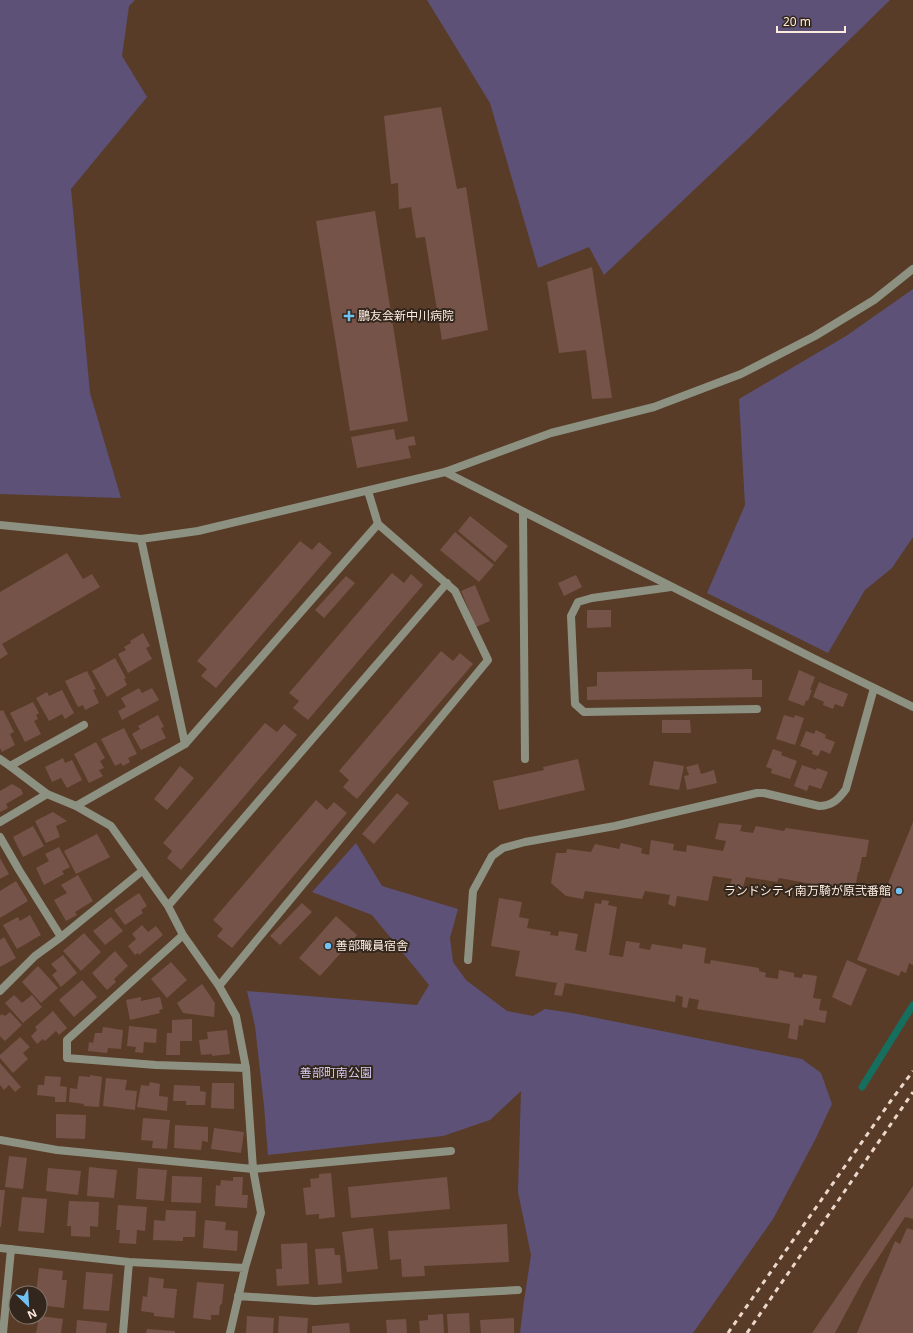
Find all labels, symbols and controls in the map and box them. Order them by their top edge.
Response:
scale bar [777,8,845,34]
text: 20 m [783,13,811,30]
place label: 鵬友会新中川病院 [358,307,454,324]
marker: 鵬友会新中川病院 [343,310,355,322]
place label: ランドシティ南万騎が原弐番館 [724,882,891,899]
marker: ランドシティ南万騎が原弐番館 [894,886,904,896]
place label: 善部職員宿舎 [336,937,408,954]
marker: 善部職員宿舎 [323,941,333,951]
park label: 善部町南公園 [300,1064,372,1081]
north arrow [8,1285,48,1325]
text: N [25,1306,40,1323]

